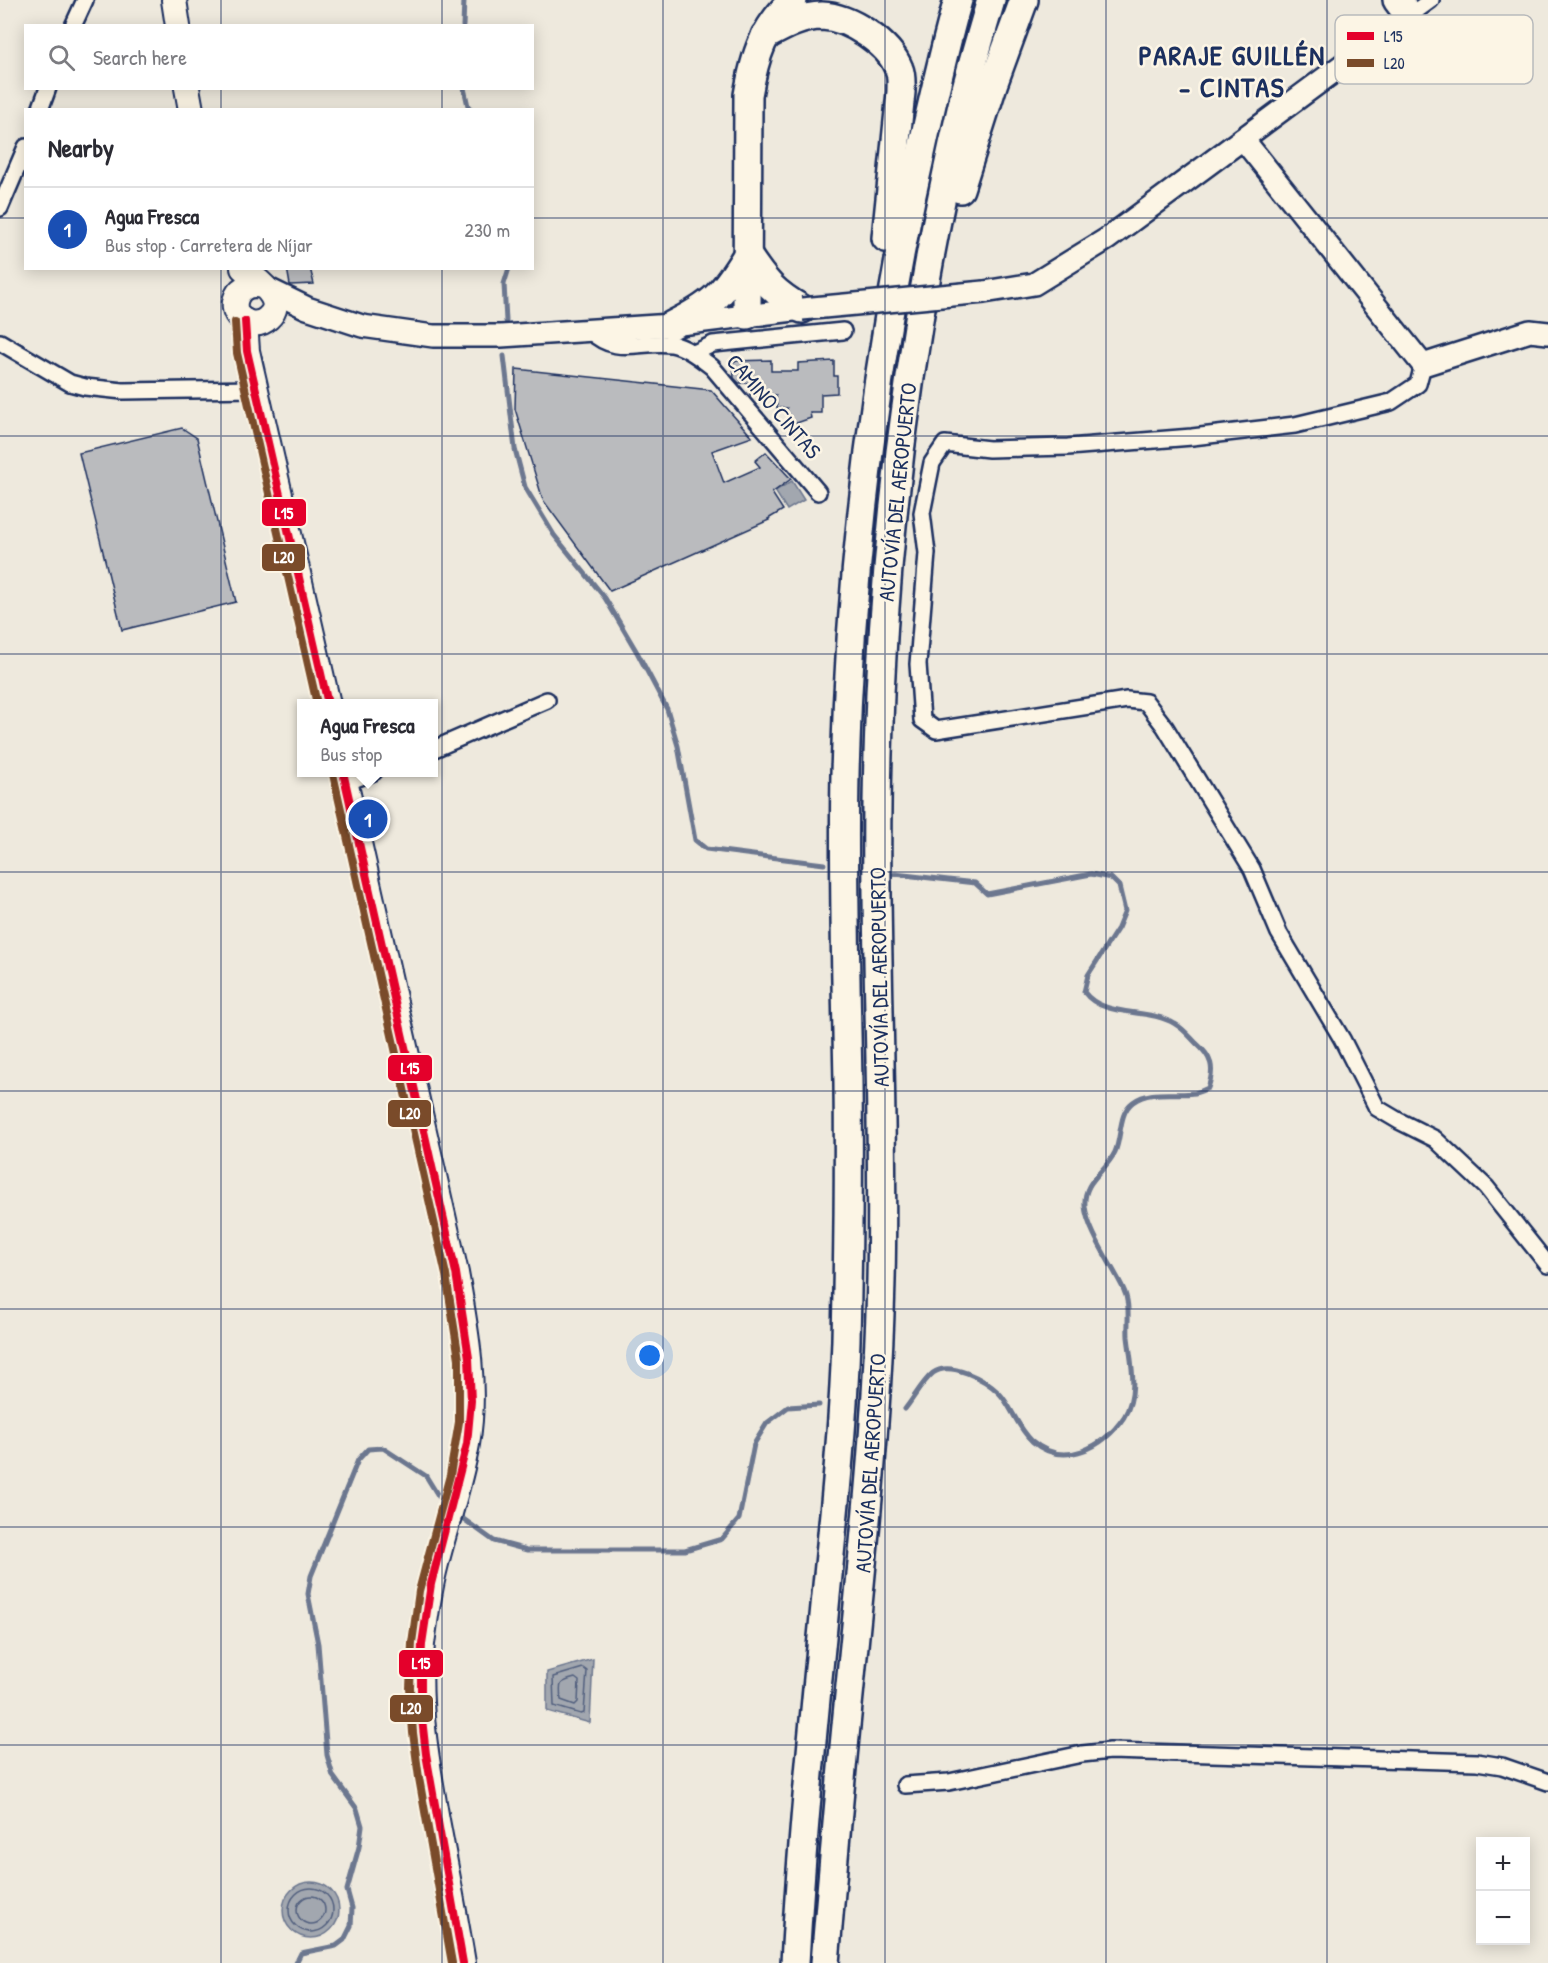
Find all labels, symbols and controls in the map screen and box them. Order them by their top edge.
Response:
legend [1335,15,1533,84]
search box [24,24,534,90]
text: L15 [1384,25,1403,47]
district label: PARAJE GUILLÉN - CINTAS [1138,36,1326,106]
icon: search [45,41,78,74]
text: Search here [93,42,187,72]
text: L20 [1384,52,1405,74]
text: Nearby [48,130,114,165]
text: Agua Fresca [105,201,199,231]
text: 1 [64,216,71,243]
text: 230 m [465,216,510,243]
text: Bus stop · Carretera de Níjar [105,231,313,258]
street label: CAMINO CINTAS [720,347,828,465]
street label: AUTOVÍA DEL AEROPUERTO [871,381,923,603]
line badge: L15 [261,498,307,527]
text: L15 [275,502,293,524]
line badge: L20 [261,543,306,572]
text: L20 [274,546,294,568]
popup [297,699,438,777]
text: Agua Fresca [320,710,415,740]
text: Bus stop [320,740,382,767]
pin: 1 [348,796,388,842]
street label: AUTOVÍA DEL AEROPUERTO [862,867,896,1087]
line badge: L15 [387,1054,433,1082]
text: L15 [401,1057,419,1079]
line badge: L20 [387,1099,432,1128]
text: L20 [400,1102,420,1124]
your location [635,1341,664,1370]
street label: AUTOVÍA DEL AEROPUERTO [847,1352,893,1574]
line badge: L15 [398,1649,444,1678]
text: L15 [412,1652,430,1674]
line badge: L20 [389,1694,434,1723]
text: L20 [401,1697,421,1719]
map controls [1476,1837,1530,1945]
button: + [1476,1837,1530,1891]
button: − [1476,1891,1530,1945]

